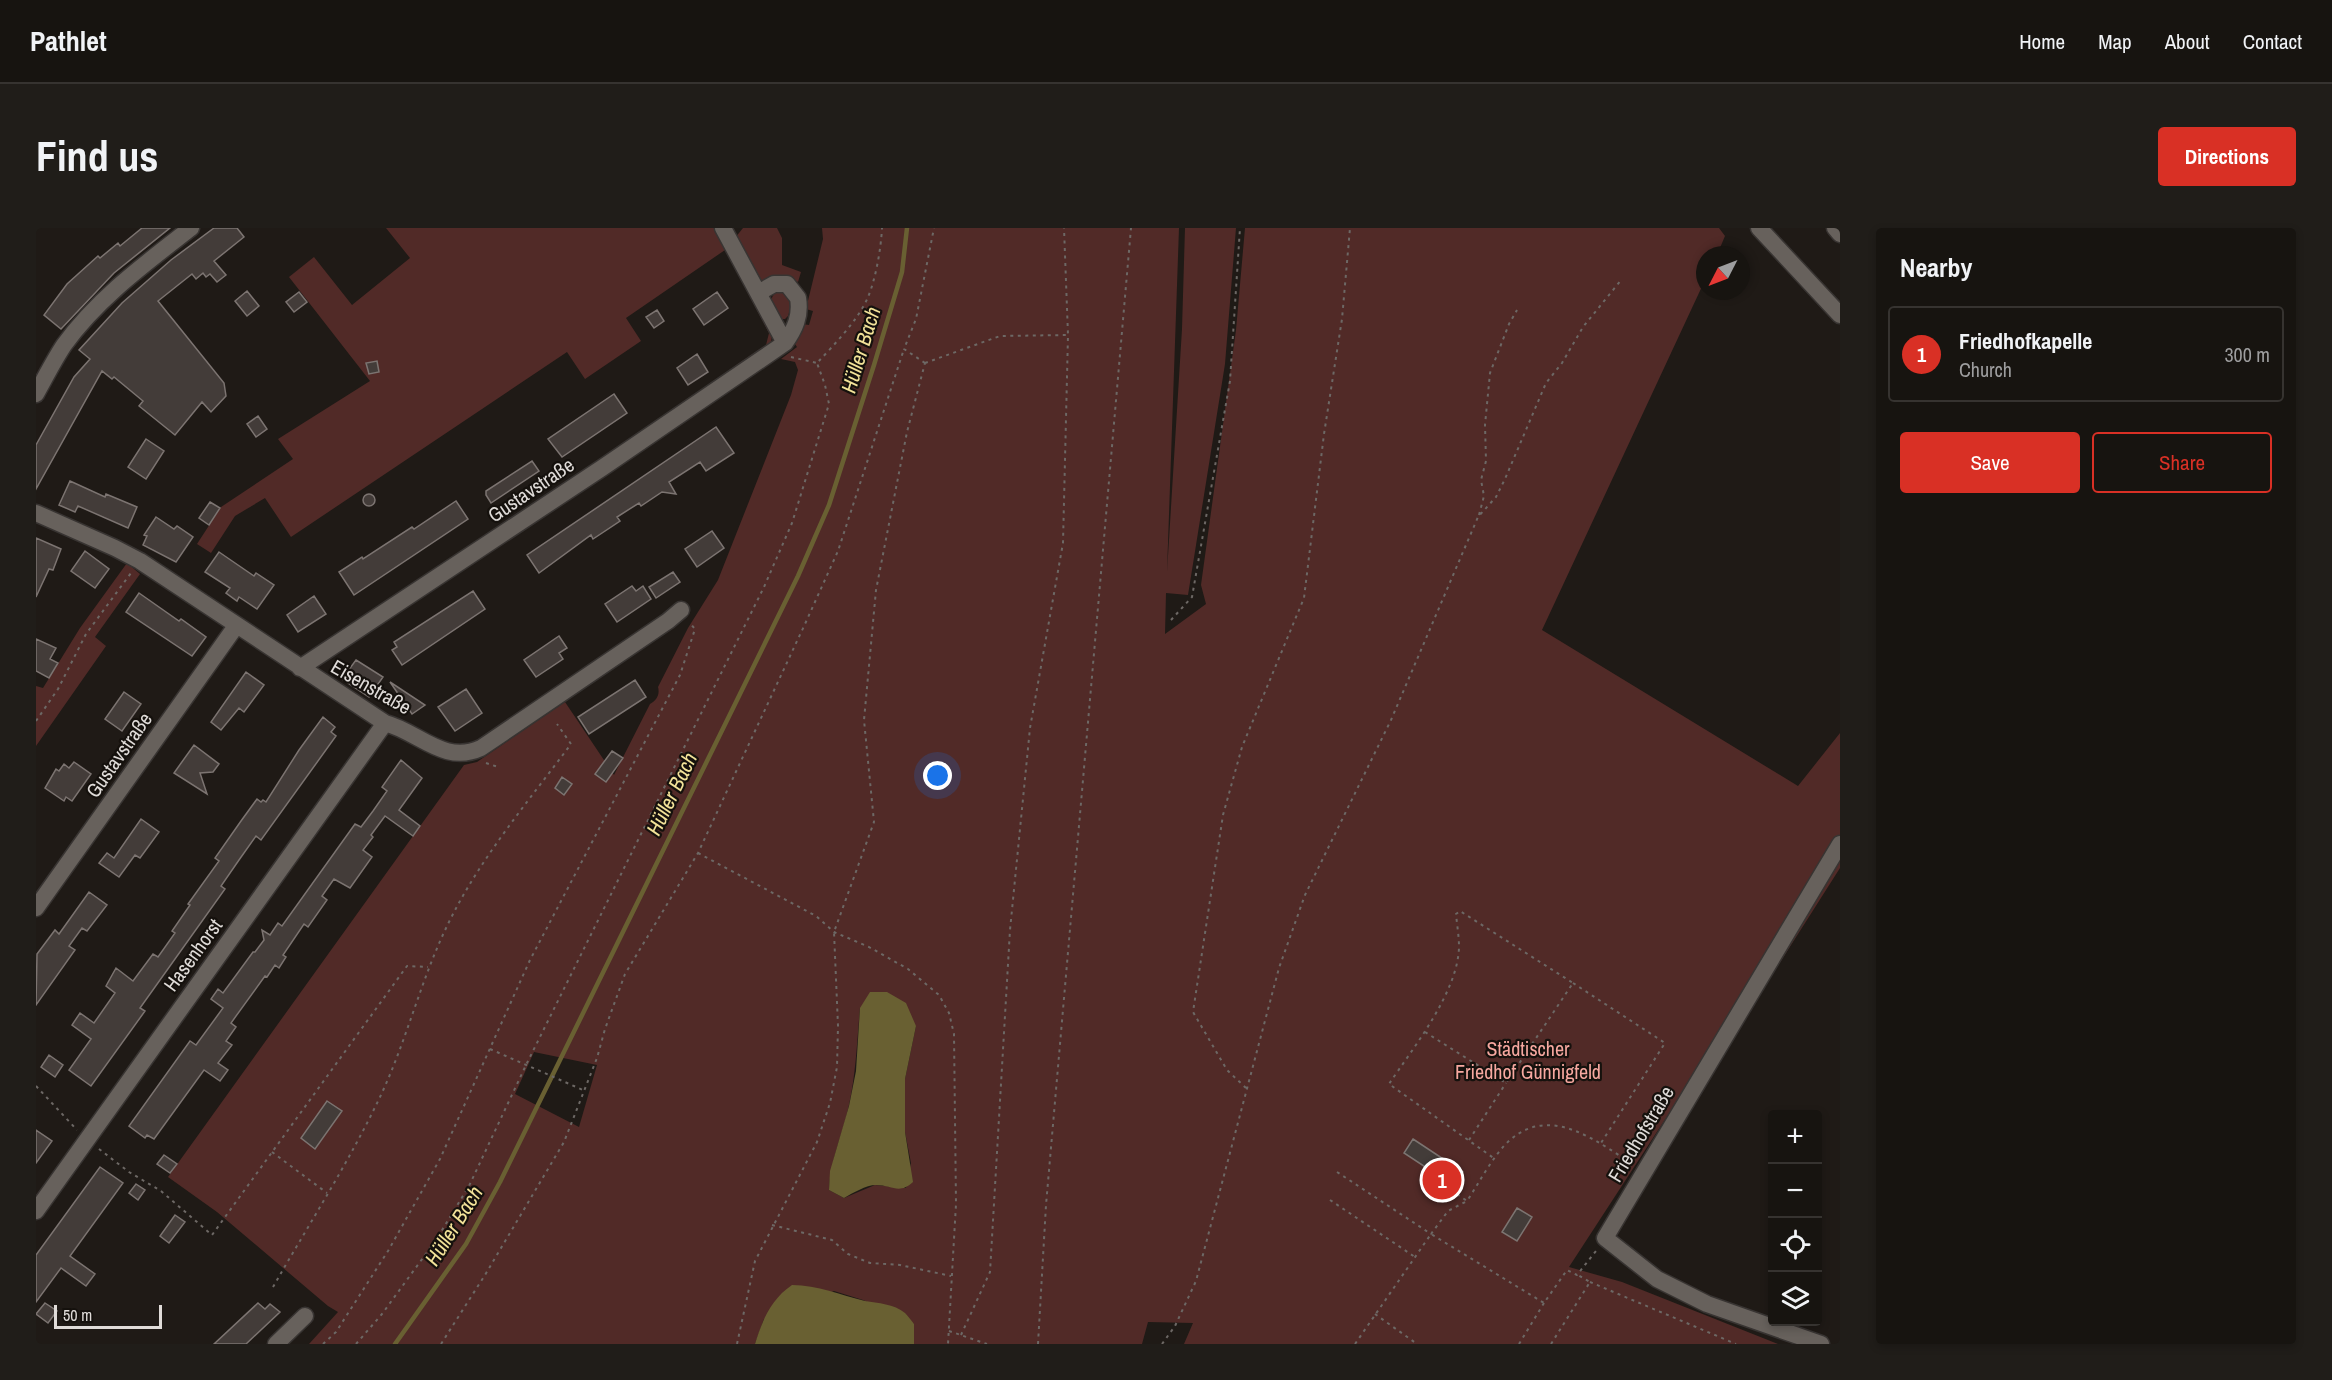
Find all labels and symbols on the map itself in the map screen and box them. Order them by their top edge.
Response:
north arrow [1696,246,1750,300]
water label: Hüller Bach [834,303,887,397]
street label: Gustavstraße [482,451,579,528]
street label: Eisenstraße [326,653,416,720]
street label: Gustavstraße [79,707,158,803]
water label: Hüller Bach [639,747,704,840]
your location [923,761,952,790]
street label: Hasenhorst [157,912,228,997]
park label: Städtischer Friedhof Günnigfeld [1455,1035,1601,1085]
street label: Friedhofstraße [1601,1081,1680,1187]
pin: 1 [1422,1158,1462,1202]
water label: Hüller Bach [418,1180,489,1271]
scale bar [54,1302,162,1330]

